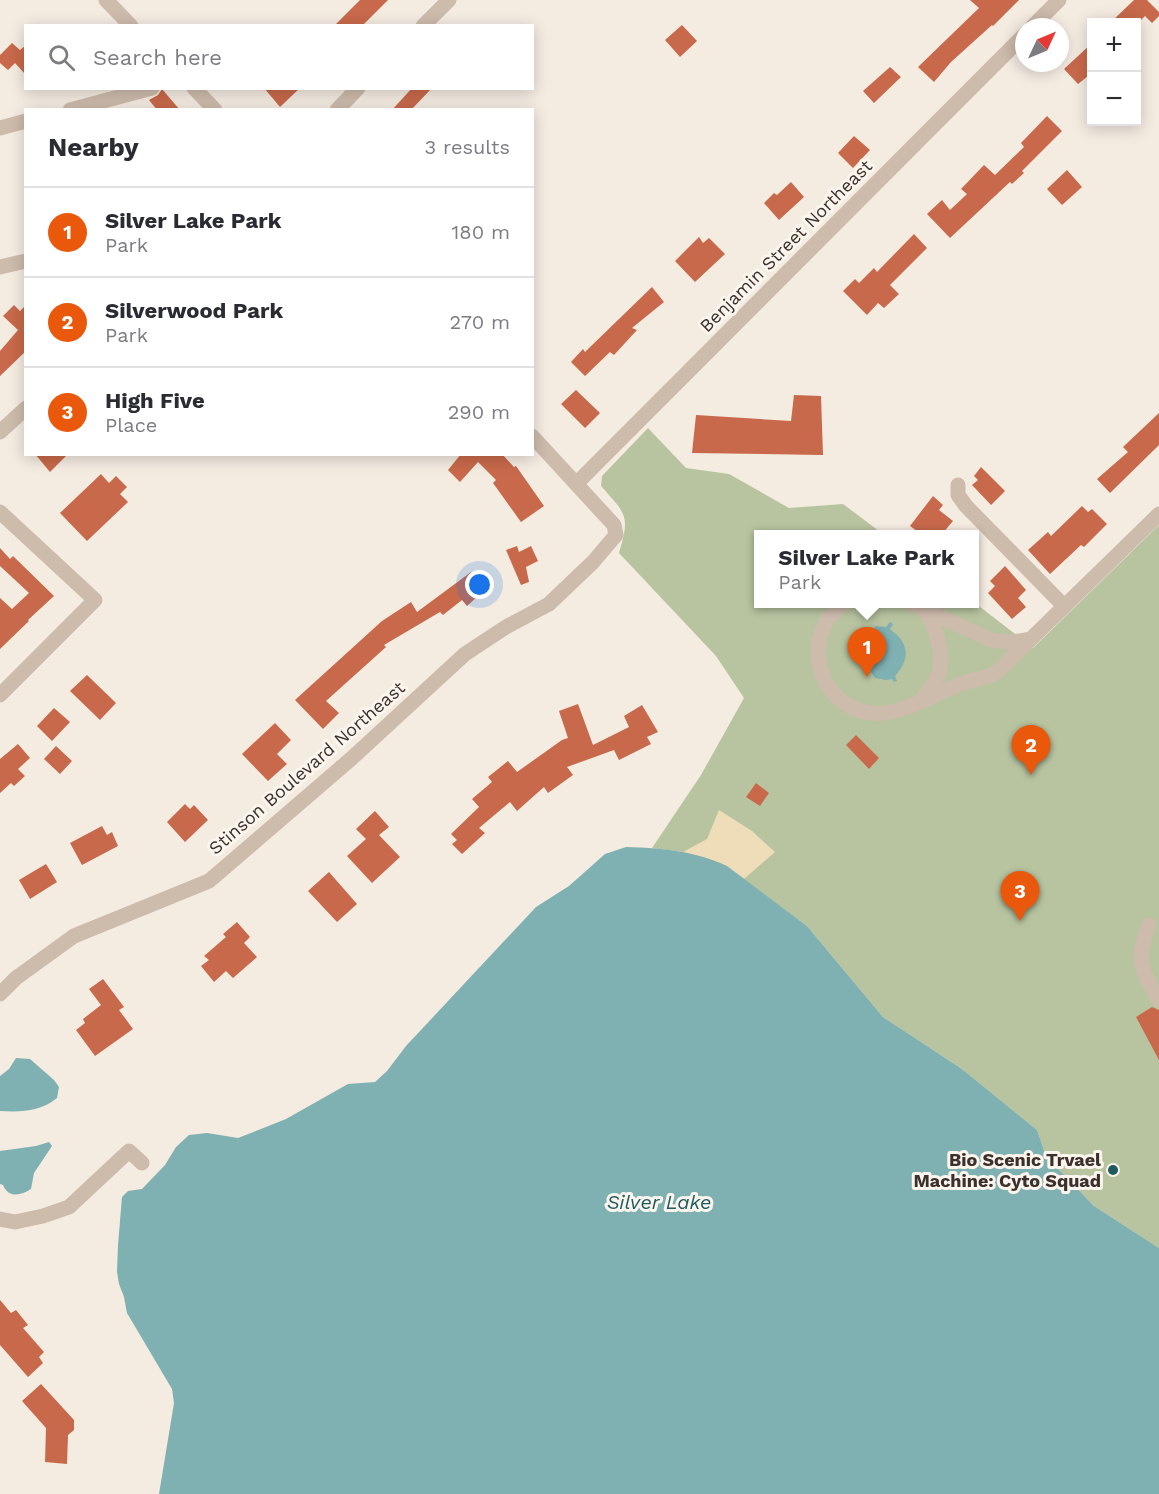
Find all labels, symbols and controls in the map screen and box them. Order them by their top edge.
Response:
north arrow [1015,18,1069,72]
map controls [1087,18,1141,126]
button: + [1087,18,1141,72]
search box [24,24,534,90]
icon: search [45,41,78,74]
text: Search here [93,45,222,70]
button: − [1087,72,1141,126]
text: Nearby [48,132,139,162]
text: 3 results [425,135,510,159]
street label: Benjamin Street Northeast [695,155,876,336]
text: Silver Lake Park [105,208,281,233]
text: 1 [63,220,72,244]
text: 180 m [452,220,510,244]
text: Park [105,233,148,257]
text: Silverwood Park [105,298,283,323]
text: 2 [62,310,73,334]
text: 270 m [450,310,510,334]
text: Park [105,323,148,347]
text: High Five [105,388,205,413]
text: 3 [62,400,73,424]
text: 290 m [448,400,510,424]
text: Place [105,413,157,437]
popup [754,530,979,608]
text: Silver Lake Park [778,545,955,570]
your location [465,570,494,599]
text: Park [778,570,821,594]
pin: 1 [848,628,886,677]
street label: Stinson Boulevard Northeast [204,677,409,858]
pin: 2 [1012,726,1050,775]
pin: 3 [1000,872,1040,921]
place label: Bio Scenic Trvael Machine: Cyto Squad [913,1149,1101,1191]
marker: Bio Scenic Trvael Machine: Cyto Squad [1106,1163,1120,1177]
water label: Silver Lake [607,1190,711,1214]

